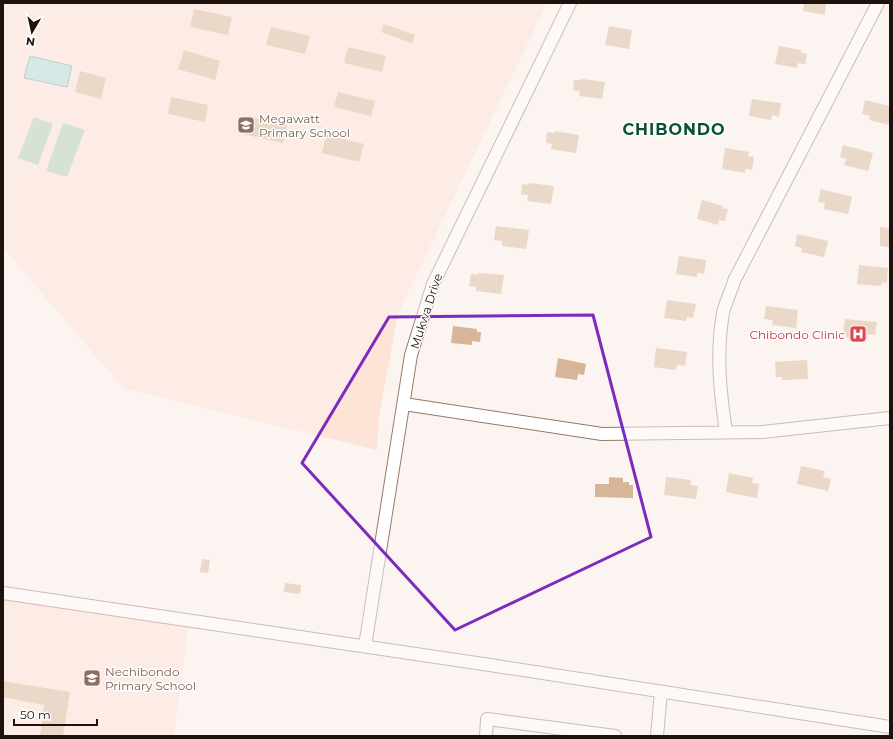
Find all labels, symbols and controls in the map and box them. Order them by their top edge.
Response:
north arrow [12,12,52,52]
text: N [25,34,36,49]
place label: Megawatt Primary School [259,111,350,140]
school or university icon: Megawatt Primary School [236,115,256,135]
district label: CHIBONDO [622,120,726,139]
street label: Mukwa Drive [407,271,445,351]
hospital icon: Chibondo Clinic [848,324,868,344]
place label: Chibondo Clinic [750,327,845,342]
place label: Nechibondo Primary School [105,664,196,693]
school or university icon: Nechibondo Primary School [82,668,102,688]
scale bar [14,701,97,727]
text: 50 m [20,707,51,722]

